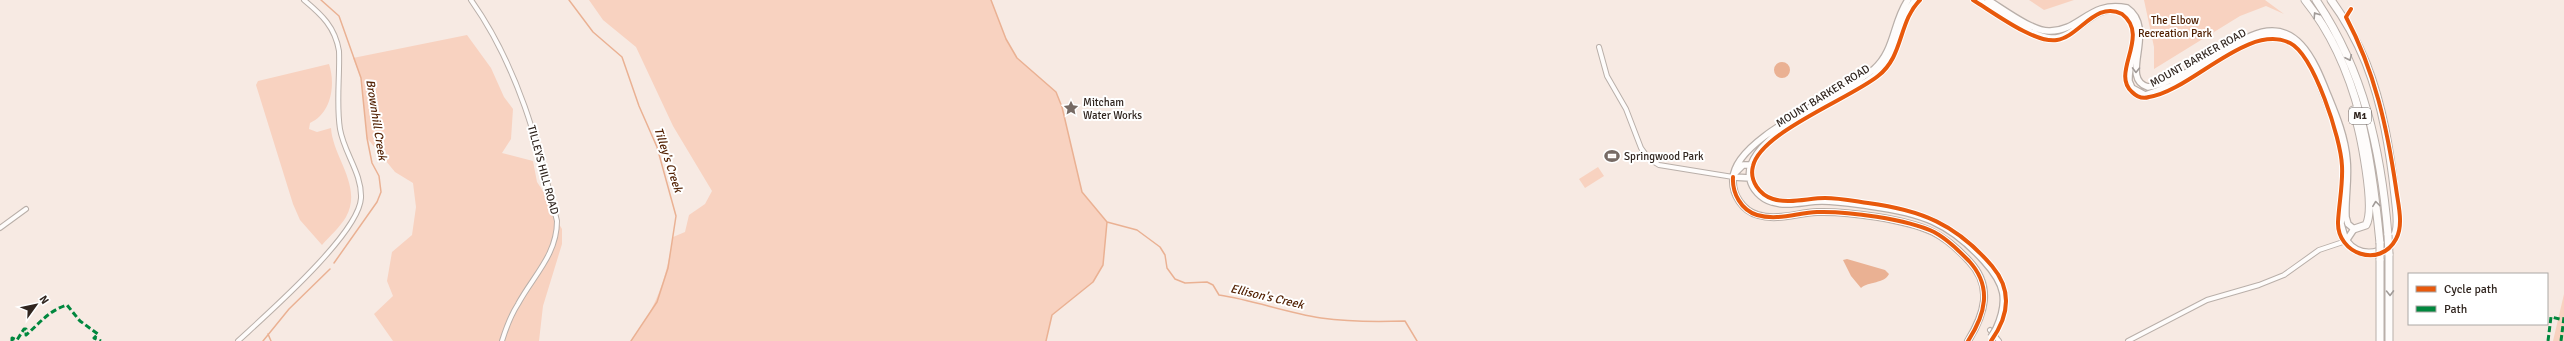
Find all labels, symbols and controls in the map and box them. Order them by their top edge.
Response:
one-way arrow [2314,13,2321,20]
park label: The Elbow Recreation Park [2138,14,2213,40]
street label: MOUNT BARKER ROAD [2148,26,2248,90]
one-way arrow [2344,54,2352,61]
street label: MOUNT BARKER ROAD [1774,62,1872,130]
one-way arrow [2132,67,2140,73]
water label: Brownhill Creek [362,79,390,162]
place label: Mitcham Water Works [1083,96,1142,122]
place icon: Mitcham Water Works [1062,99,1080,117]
road number: M1 [2349,108,2371,124]
street label: TILLEYS HILL ROAD [525,124,561,216]
water label: Tilley's Creek [650,126,686,195]
sports icon: Springwood Park [1603,147,1621,165]
place label: Springwood Park [1624,150,1704,163]
one-way arrow [2372,201,2381,208]
legend [2408,273,2548,325]
water label: Ellison's Creek [1229,281,1306,313]
text: Cycle path [2444,282,2497,297]
north arrow [16,285,56,325]
one-way arrow [2386,290,2394,296]
text: N [36,293,52,307]
text: Path [2444,302,2467,317]

